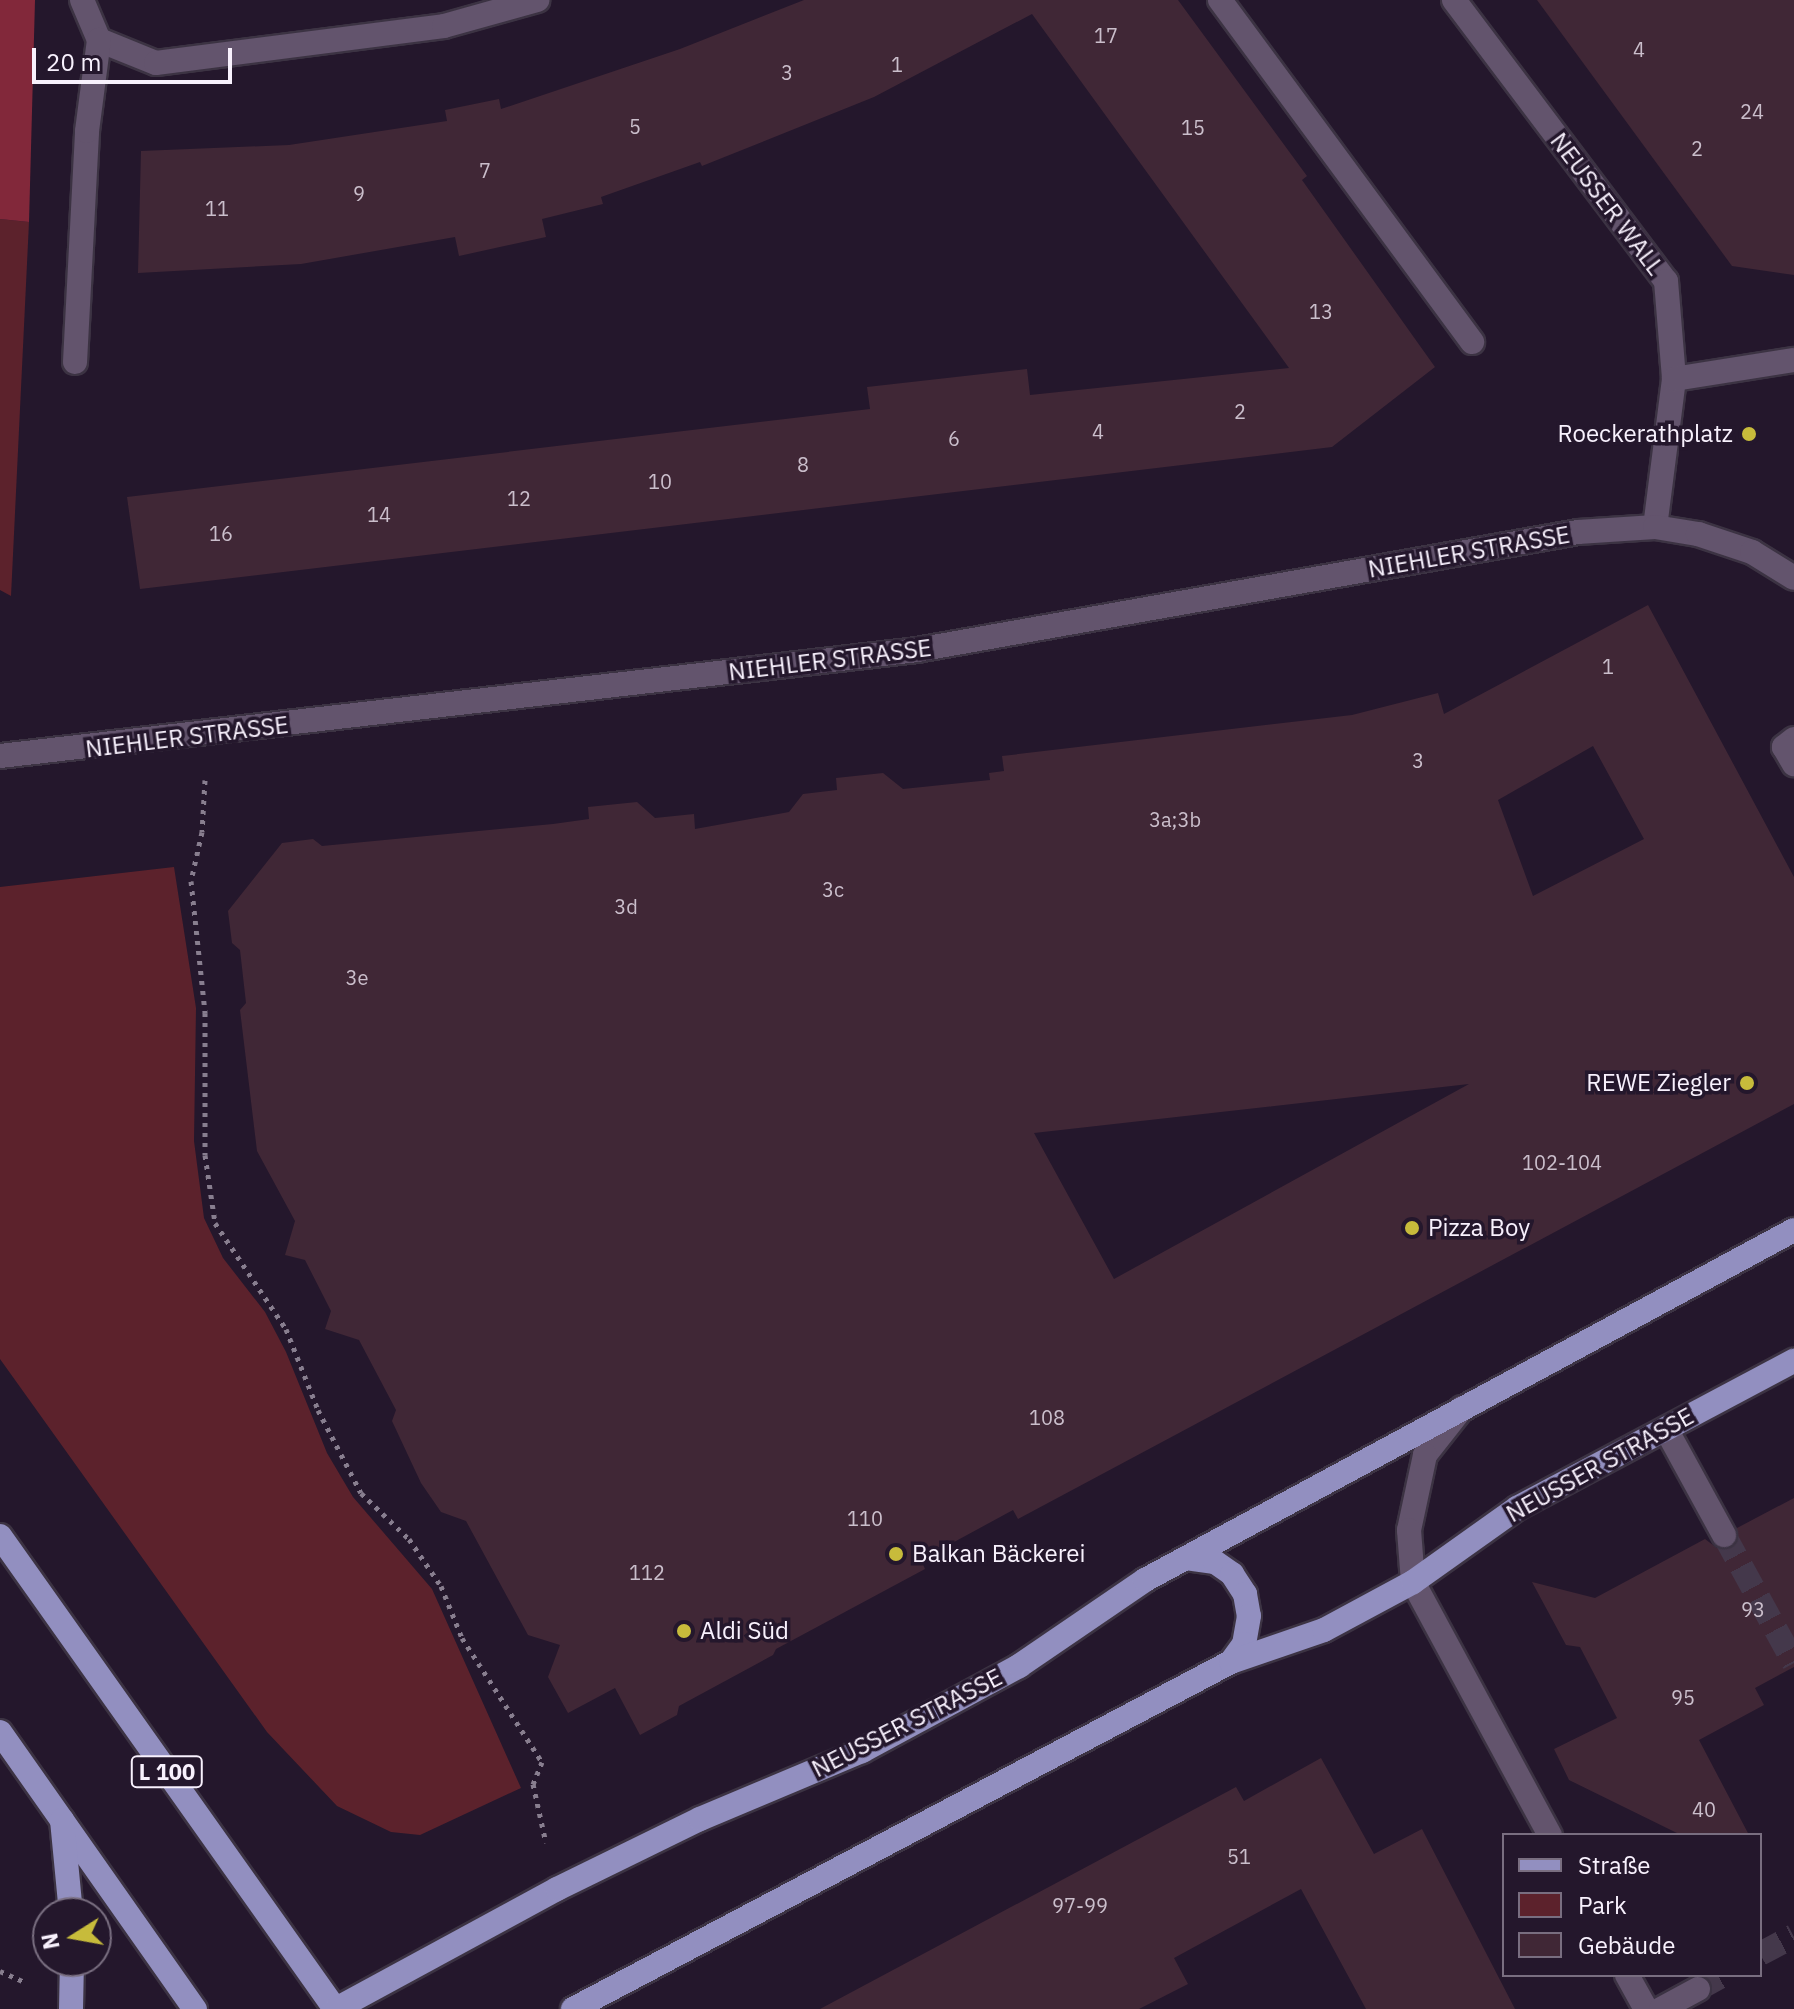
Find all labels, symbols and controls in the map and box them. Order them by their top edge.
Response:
house number: 17 [1094,23,1118,47]
scale bar [36,32,236,82]
house number: 4 [1633,37,1645,61]
text: 20 m [46,46,101,78]
house number: 1 [891,52,903,76]
house number: 3 [781,60,793,84]
house number: 24 [1740,99,1764,123]
house number: 5 [629,114,641,138]
house number: 15 [1181,115,1205,139]
street label: NEUSSER WALL [1544,127,1670,281]
house number: 2 [1691,136,1703,160]
house number: 7 [479,158,491,182]
house number: 9 [353,181,365,205]
house number: 11 [205,196,229,220]
house number: 13 [1309,299,1333,323]
house number: 2 [1234,399,1246,423]
house number: 4 [1092,419,1104,443]
place label: Roeckerathplatz [1557,420,1733,448]
marker: Roeckerathplatz [1740,425,1758,443]
house number: 6 [948,426,960,450]
house number: 8 [797,452,809,476]
house number: 10 [648,469,672,493]
house number: 12 [507,486,531,510]
house number: 14 [367,502,391,526]
street label: NIEHLER STRASSE [1366,520,1572,584]
house number: 16 [209,521,233,545]
street label: NIEHLER STRASSE [727,633,933,687]
house number: 1 [1602,654,1614,678]
street label: NIEHLER STRASSE [84,710,290,764]
house number: 3 [1412,748,1424,772]
house number: 3a;3b [1149,807,1201,831]
house number: 3c [822,877,844,901]
house number: 3d [614,894,638,918]
house number: 3e [346,965,368,989]
place label: REWE Ziegler [1586,1069,1731,1097]
marker: REWE Ziegler [1738,1074,1756,1092]
house number: 102-104 [1522,1150,1602,1174]
place label: Pizza Boy [1428,1214,1530,1242]
marker: Pizza Boy [1403,1219,1421,1237]
street label: NEUSSER STRASSE [1501,1402,1699,1528]
house number: 108 [1029,1405,1065,1429]
house number: 110 [847,1506,883,1530]
place label: Balkan Bäckerei [912,1540,1085,1568]
marker: Balkan Bäckerei [887,1545,905,1563]
house number: 112 [629,1560,665,1584]
house number: 93 [1741,1597,1765,1621]
place label: Aldi Süd [700,1617,789,1645]
marker: Aldi Süd [675,1622,693,1640]
street label: NEUSSER STRASSE [807,1663,1007,1783]
house number: 95 [1671,1685,1695,1709]
road number: L 100 [129,1754,205,1790]
house number: 40 [1692,1797,1716,1821]
legend [1502,1833,1762,1977]
house number: 51 [1227,1844,1251,1868]
text: Straße [1578,1849,1650,1881]
text: Park [1578,1889,1627,1921]
house number: 97-99 [1052,1893,1108,1917]
north arrow [32,1897,112,1977]
text: Gebäude [1578,1929,1675,1961]
text: N [34,1931,66,1952]

